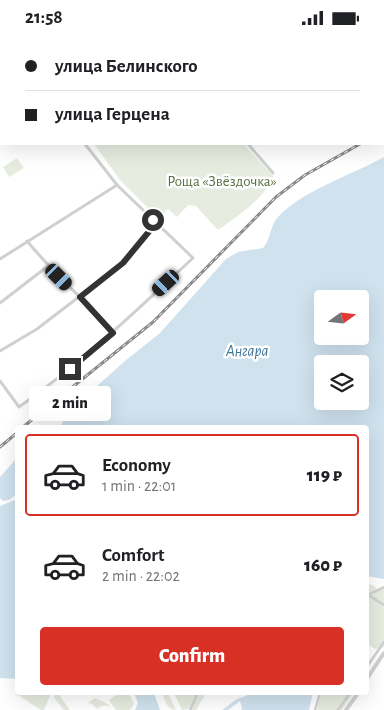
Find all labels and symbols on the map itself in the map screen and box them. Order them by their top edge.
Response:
park label: Роща «Звёздочка» [167,174,277,189]
route start [142,209,164,231]
car [43,261,74,293]
car [149,267,182,299]
north arrow [314,290,369,345]
water label: Ангара [225,343,268,360]
route end [59,358,81,380]
callout: 2 min [29,387,111,421]

